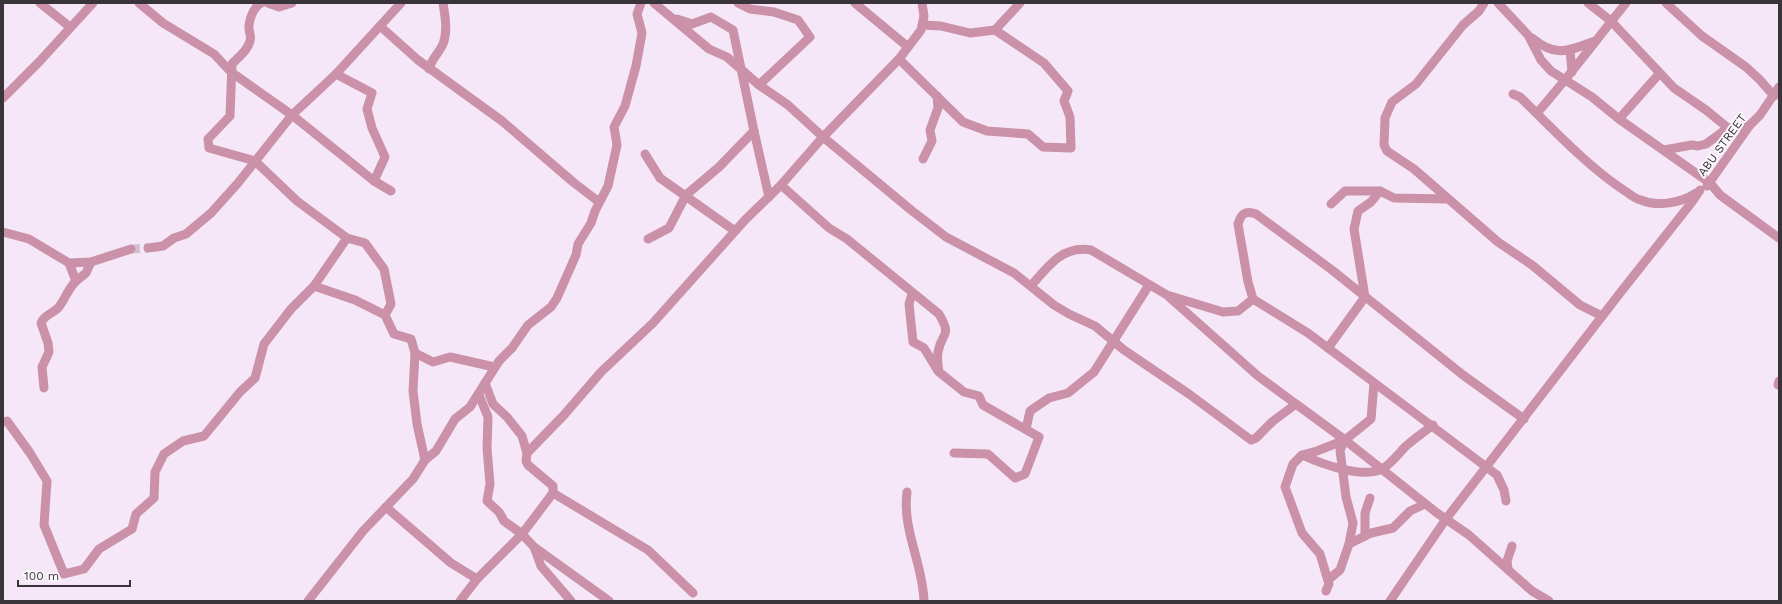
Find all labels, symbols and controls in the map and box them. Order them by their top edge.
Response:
street label: ABU STREET [1695,111,1749,179]
scale bar [18,562,130,588]
text: 100 m [24,569,59,583]

